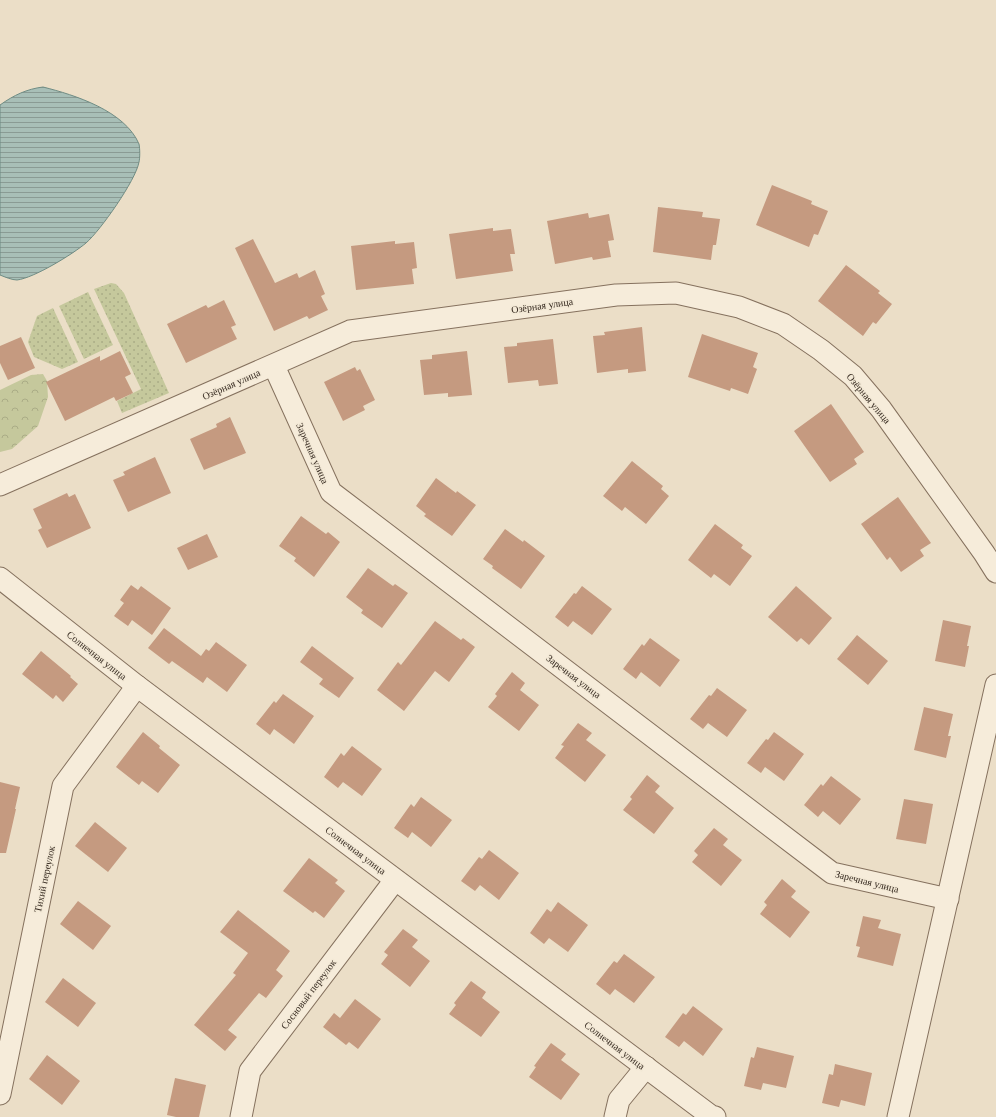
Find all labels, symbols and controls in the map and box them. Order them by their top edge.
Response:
street label: Озёрная улица [511,296,574,315]
street label: Озёрная улица [201,367,262,402]
street label: Озёрная улица [844,371,893,426]
street label: Заречная улица [294,421,331,486]
street label: Солнечная улица [65,629,129,682]
street label: Заречная улица [544,652,604,701]
street label: Солнечная улица [323,824,388,877]
street label: Тихий переулок [32,845,57,913]
street label: Заречная улица [834,868,900,895]
street label: Сосновый переулок [279,957,338,1031]
street label: Солнечная улица [582,1019,647,1072]

